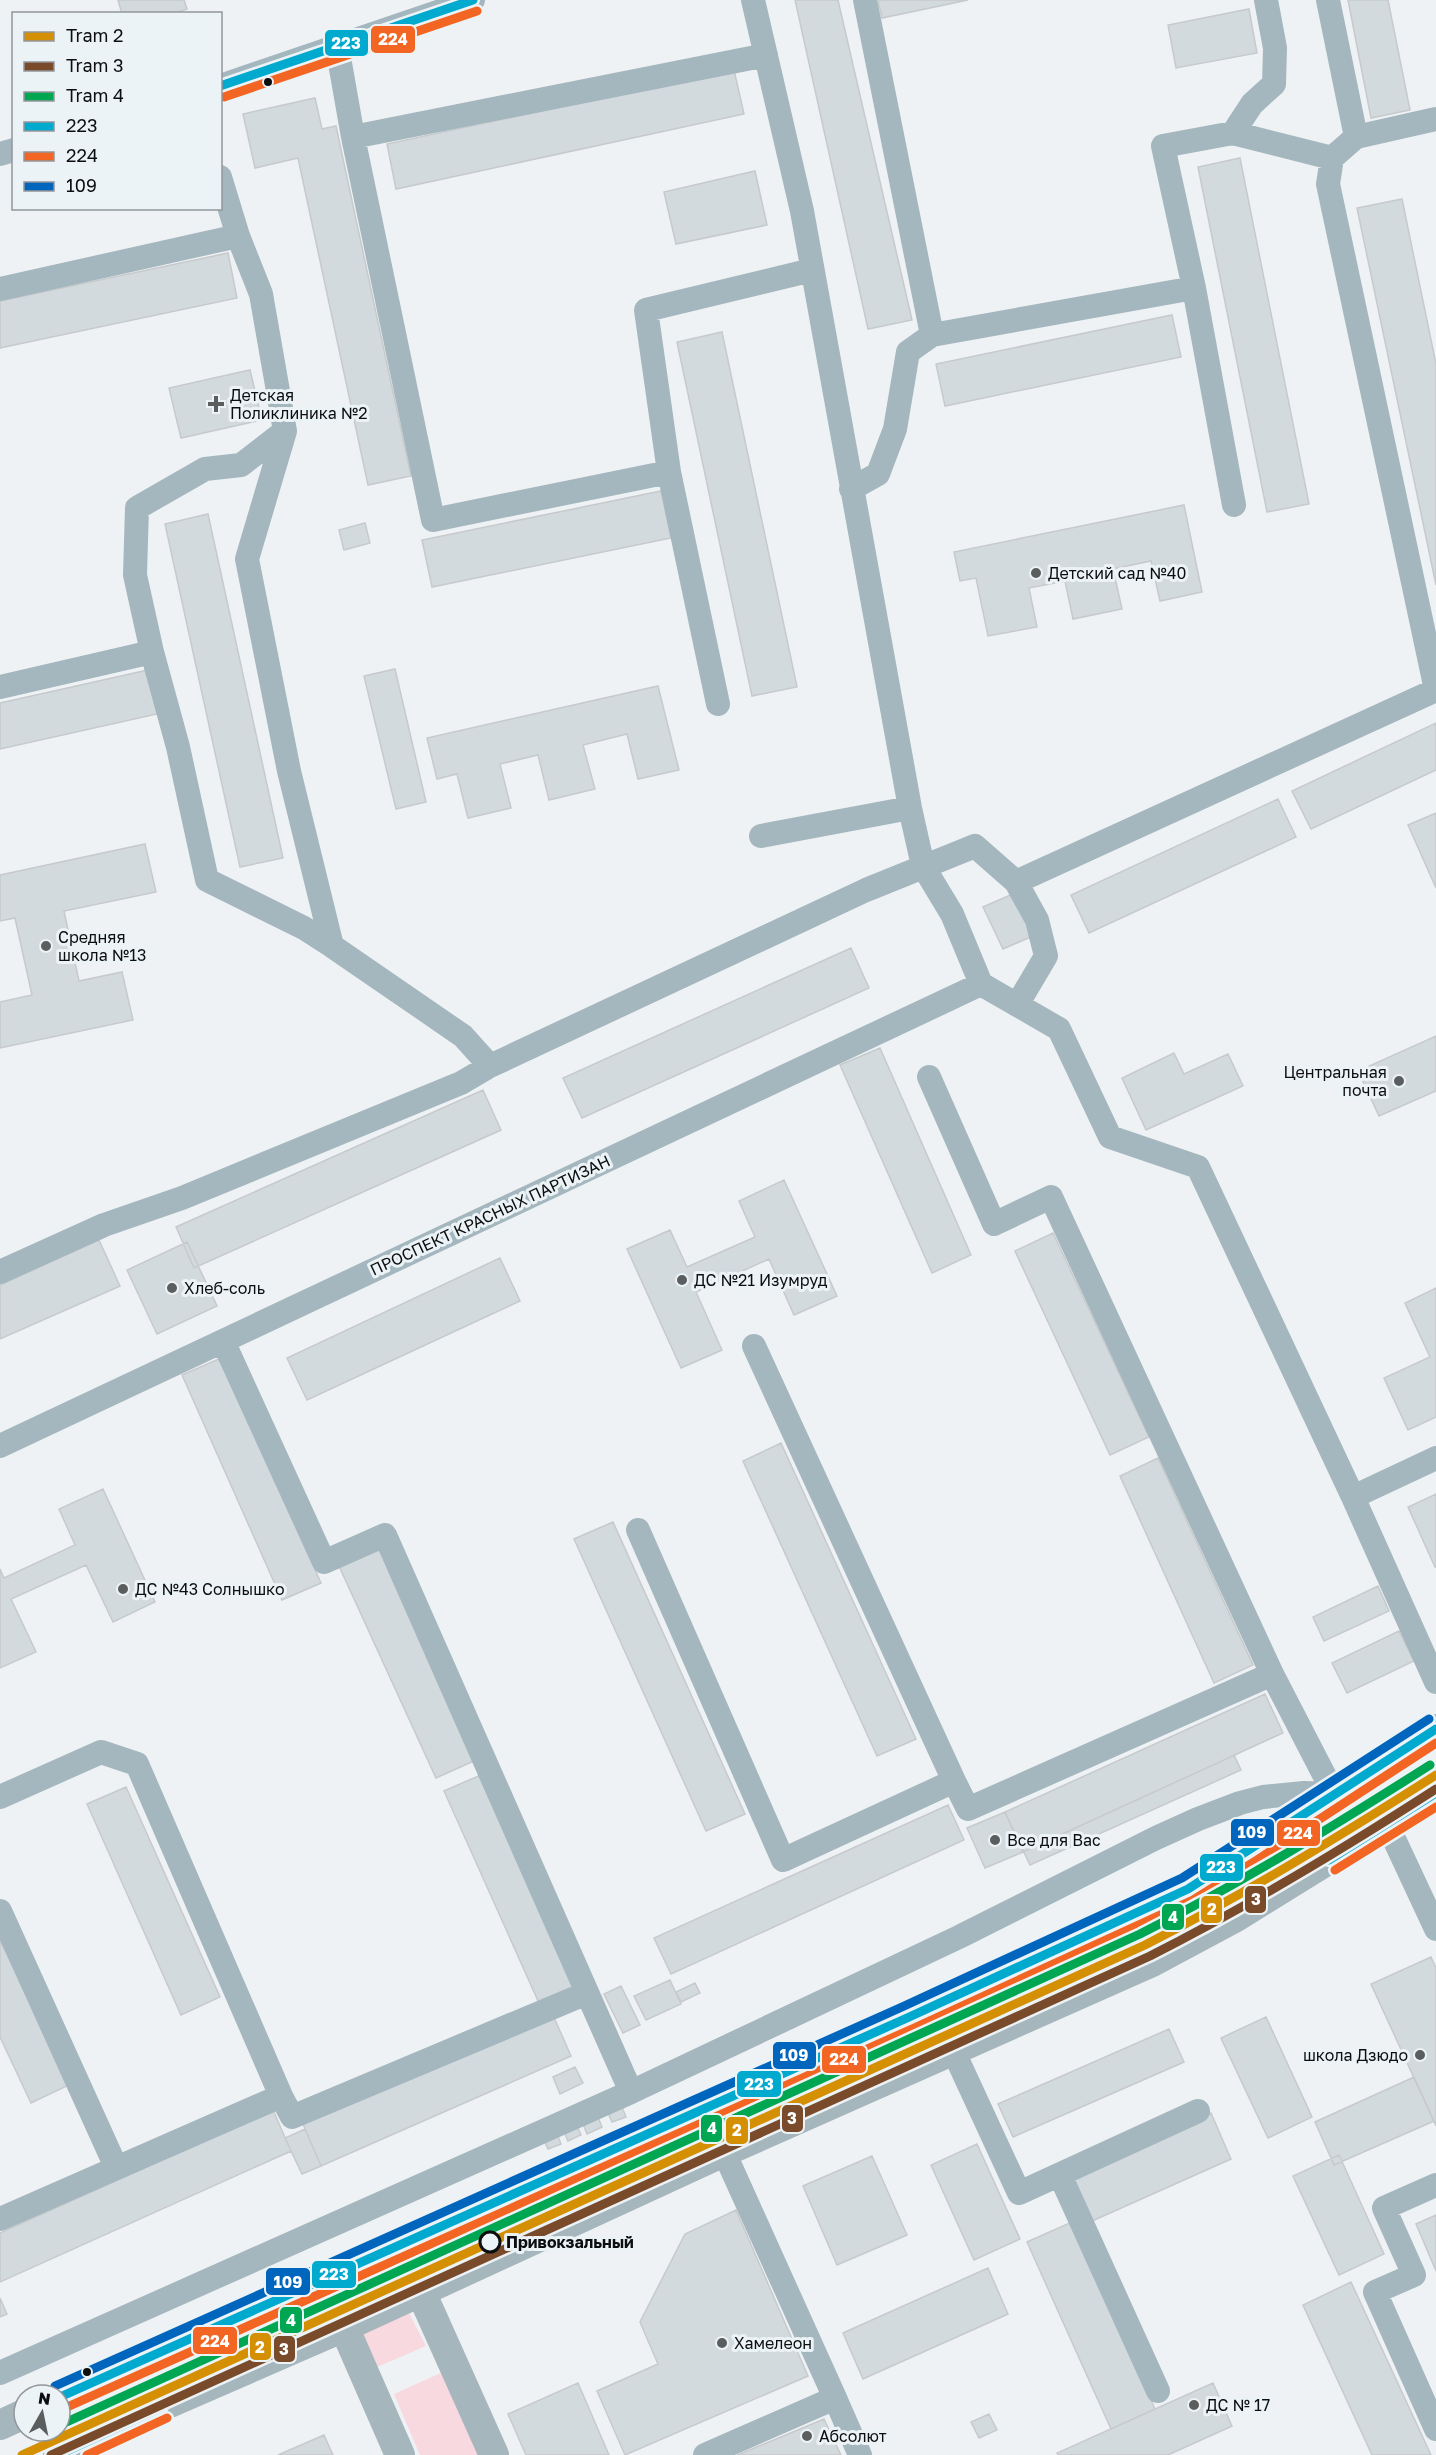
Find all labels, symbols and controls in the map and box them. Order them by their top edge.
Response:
legend [12,12,222,210]
text: Tram 2 [66,24,123,46]
line badge: 224 [370,25,416,54]
line badge: 223 [324,29,369,57]
text: 224 [378,29,408,49]
text: 223 [331,33,361,53]
text: Tram 3 [66,54,124,76]
unlabelled marker [262,76,274,88]
text: Tram 4 [66,84,124,106]
text: 223 [66,114,97,136]
text: 224 [66,144,98,166]
text: 109 [66,174,97,196]
place label: Детская Поликлиника №2 [230,385,368,423]
marker: Детская Поликлиника №2 [207,395,225,413]
place label: Детский сад №40 [1048,563,1186,583]
marker: Детский сад №40 [1029,566,1043,580]
place label: Средняя школа №13 [58,927,146,965]
marker: Средняя школа №13 [39,939,53,953]
place label: Центральная почта [1283,1062,1387,1100]
marker: Центральная почта [1392,1074,1406,1088]
street label: ПРОСПЕКТ КРАСНЫХ ПАРТИЗАН [367,1150,613,1280]
place label: ДС №21 Изумруд [694,1270,828,1290]
marker: ДС №21 Изумруд [675,1273,689,1287]
place label: Хлеб-соль [184,1278,265,1298]
marker: Хлеб-соль [165,1281,179,1295]
place label: ДС №43 Солнышко [135,1579,285,1599]
marker: ДС №43 Солнышко [116,1582,130,1596]
line badge: 109 [1230,1818,1275,1847]
line badge: 224 [1276,1819,1321,1847]
text: 109 [1238,1822,1266,1842]
text: 224 [1283,1823,1313,1843]
place label: Все для Вас [1007,1830,1101,1850]
marker: Все для Вас [988,1833,1002,1847]
line badge: 223 [1199,1853,1244,1882]
text: 223 [1206,1857,1236,1877]
line badge: 3 [1244,1885,1267,1914]
text: 3 [1251,1889,1261,1909]
line badge: 2 [1200,1895,1223,1924]
text: 2 [1207,1899,1217,1919]
line badge: 4 [1161,1903,1185,1931]
text: 4 [1168,1907,1178,1927]
line badge: 109 [772,2041,817,2070]
text: 109 [780,2045,808,2065]
line badge: 224 [821,2045,867,2074]
place label: школа Дзюдо [1303,2045,1408,2065]
marker: школа Дзюдо [1413,2048,1427,2062]
text: 224 [829,2049,859,2069]
line badge: 223 [736,2070,782,2098]
text: 223 [744,2074,774,2094]
line badge: 3 [781,2104,804,2133]
text: 3 [787,2108,797,2128]
line badge: 4 [700,2114,723,2143]
line badge: 2 [725,2116,749,2145]
text: 4 [707,2118,717,2138]
text: 2 [732,2120,742,2140]
marker: Привокзальный [479,2231,501,2253]
place label: Привокзальный [506,2232,634,2252]
line badge: 223 [311,2260,357,2289]
text: 223 [319,2264,349,2284]
line badge: 109 [265,2267,311,2296]
text: 109 [274,2272,302,2292]
line badge: 4 [279,2306,303,2334]
text: 4 [286,2310,296,2330]
line badge: 224 [192,2326,238,2355]
text: 224 [200,2331,230,2351]
line badge: 2 [249,2332,272,2361]
place label: Хамелеон [734,2333,812,2353]
line badge: 3 [273,2335,296,2363]
marker: Хамелеон [715,2336,729,2350]
text: 2 [255,2337,265,2357]
text: 3 [279,2339,289,2359]
unlabelled marker [81,2366,93,2378]
north arrow [12,2383,72,2443]
text: N [37,2387,52,2409]
place label: ДС № 17 [1206,2395,1270,2415]
marker: ДС № 17 [1187,2398,1201,2412]
place label: Абсолют [819,2426,887,2446]
marker: Абсолют [800,2429,814,2443]

